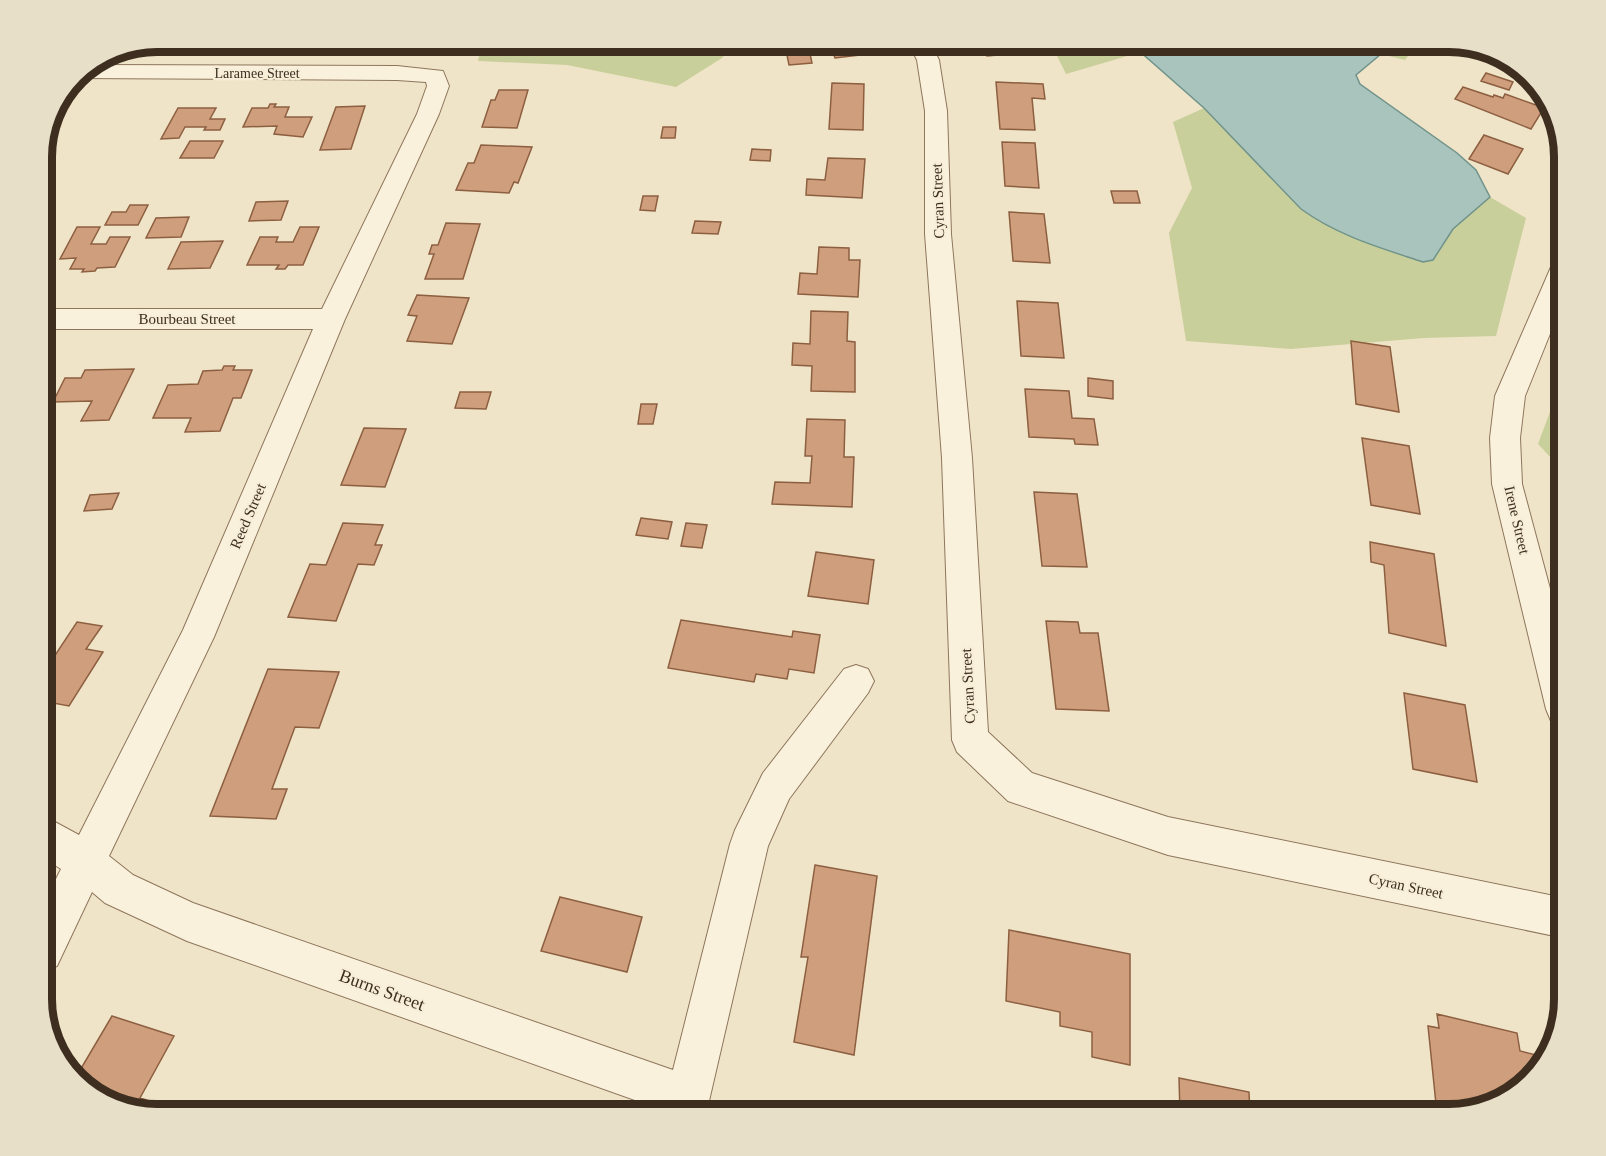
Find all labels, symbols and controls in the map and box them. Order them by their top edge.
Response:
street label: Laramee Street [214,66,300,81]
street label: Cyran Street [929,162,947,239]
street label: Bourbeau Street [138,311,236,327]
street label: Reed Street [227,480,269,551]
street label: Irene Street [1501,484,1533,556]
street label: Cyran Street [958,647,978,724]
street label: Cyran Street [1367,870,1445,902]
street label: Burns Street [337,965,427,1015]

